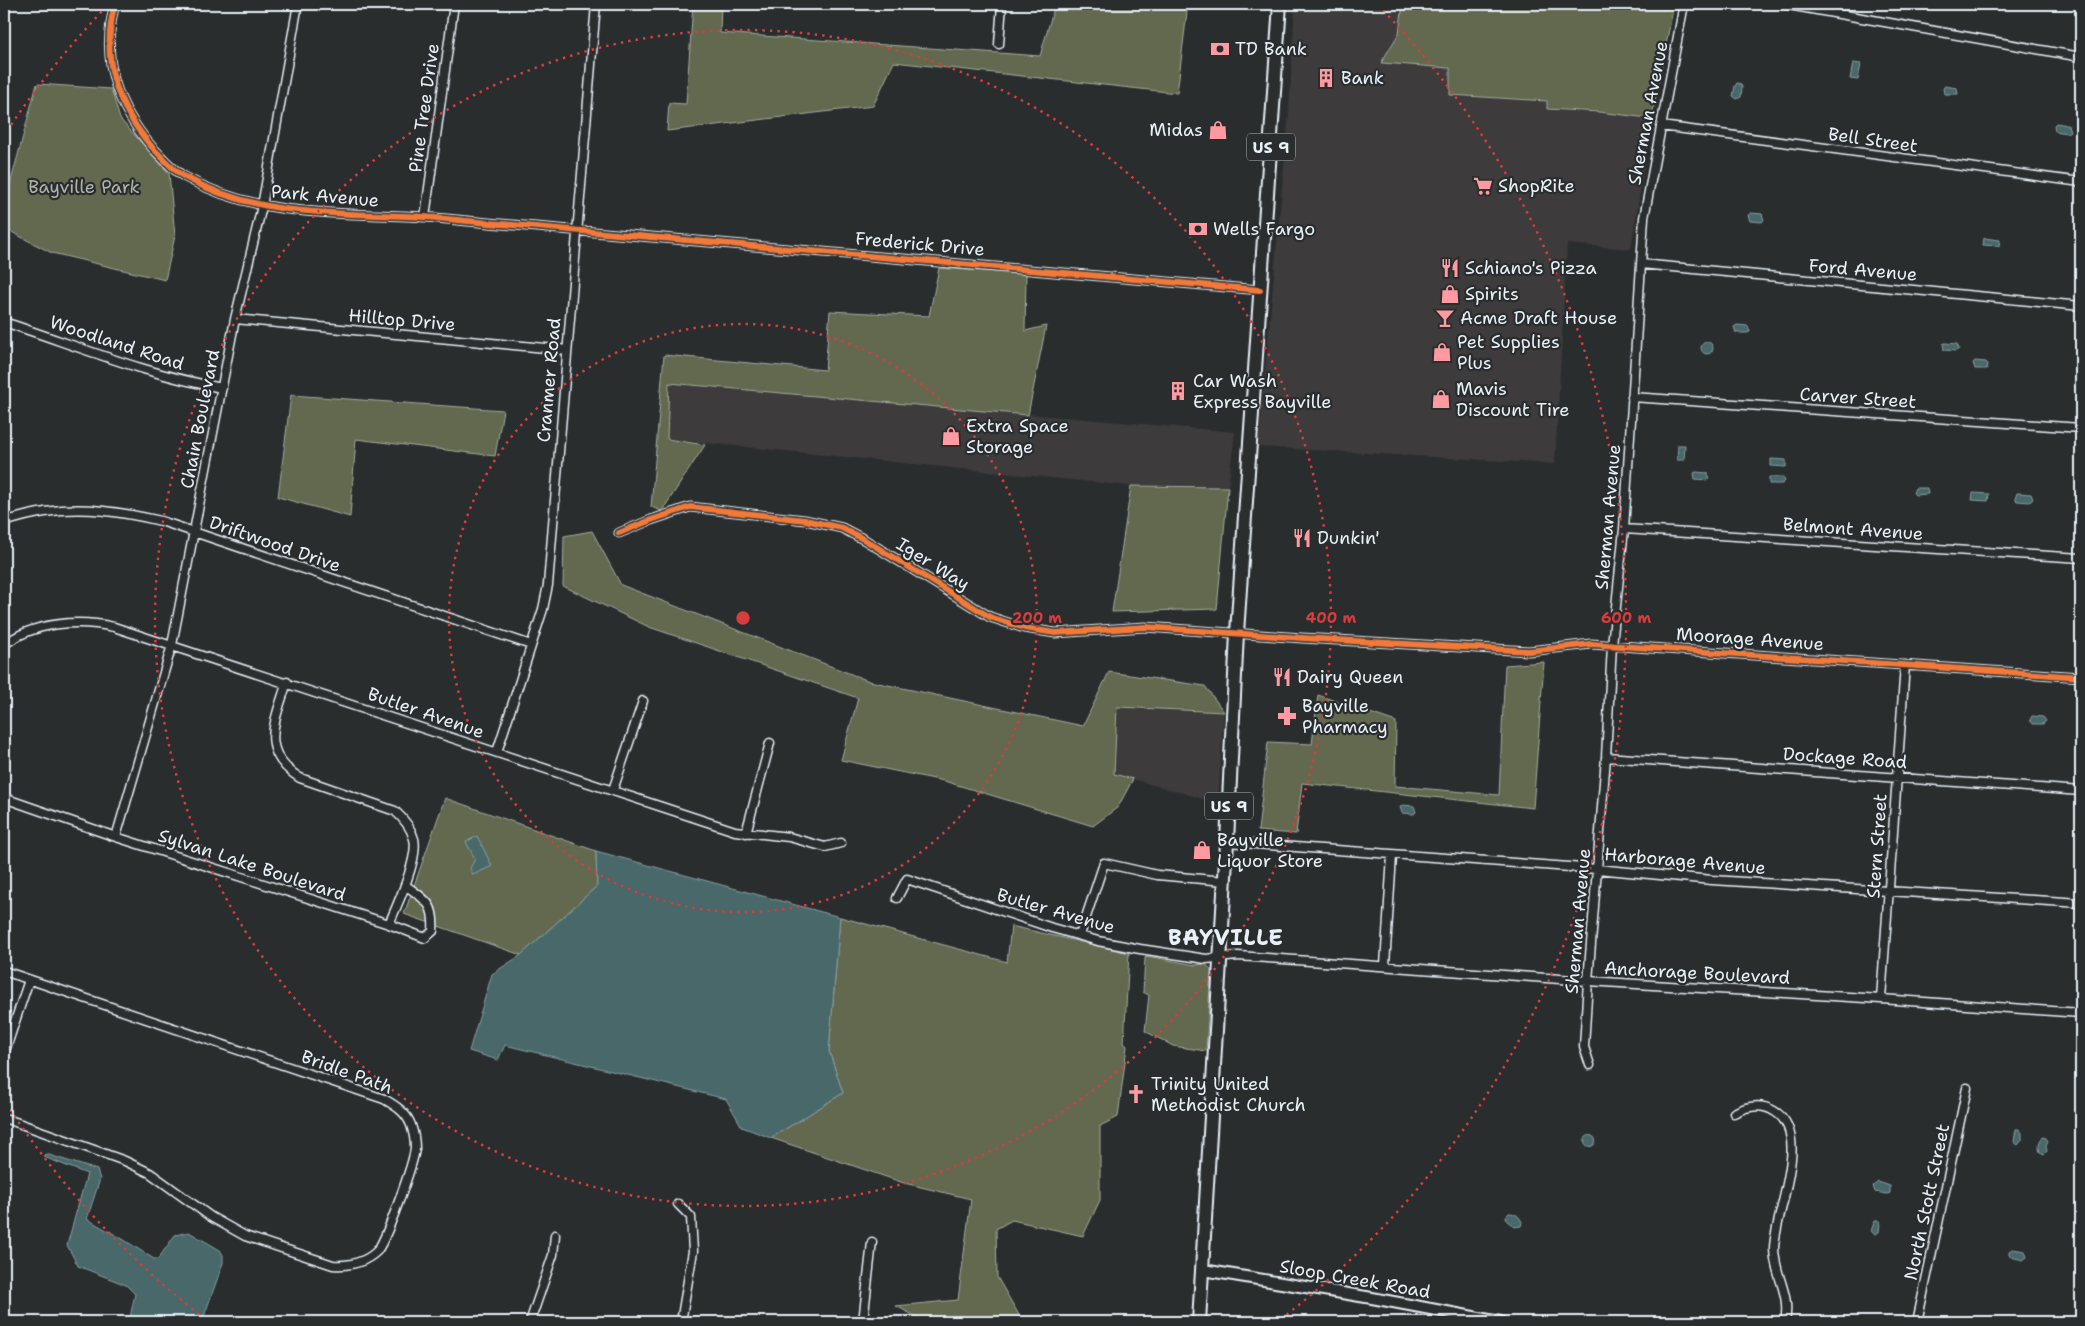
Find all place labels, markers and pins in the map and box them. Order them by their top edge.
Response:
place label: TD Bank [1235,37,1307,61]
bank icon: TD Bank [1209,38,1231,60]
place label: Bank [1341,66,1384,90]
building icon: Bank [1315,67,1337,89]
place label: Midas [1149,118,1203,142]
shop icon: Midas [1207,119,1229,141]
place label: ShopRite [1498,174,1575,198]
supermarket icon: ShopRite [1472,175,1494,197]
place label: Wells Fargo [1213,217,1315,241]
bank icon: Wells Fargo [1187,218,1209,240]
place label: Schiano's Pizza [1465,256,1597,280]
restaurant icon: Schiano's Pizza [1439,257,1461,279]
place label: Spirits [1465,282,1519,306]
shop icon: Spirits [1439,283,1461,305]
place label: Acme Draft House [1460,306,1617,330]
bar icon: Acme Draft House [1434,307,1456,329]
place label: Pet Supplies Plus [1457,330,1560,375]
shop icon: Pet Supplies Plus [1431,341,1453,363]
place label: Car Wash Express Bayville [1193,369,1332,414]
place label: Mavis Discount Tire [1456,377,1569,422]
building icon: Car Wash Express Bayville [1167,380,1189,402]
shop icon: Mavis Discount Tire [1430,388,1452,410]
place label: Extra Space Storage [966,414,1069,459]
shop icon: Extra Space Storage [940,425,962,447]
place label: Dunkin' [1317,526,1380,550]
restaurant icon: Dunkin' [1291,527,1313,549]
centre of rings [734,609,752,627]
place label: Dairy Queen [1297,665,1403,689]
restaurant icon: Dairy Queen [1271,666,1293,688]
place label: Bayville Pharmacy [1302,694,1388,739]
pharmacy icon: Bayville Pharmacy [1276,705,1298,727]
place label: Bayville Liquor Store [1217,828,1323,873]
shop icon: Bayville Liquor Store [1191,839,1213,861]
place label: Trinity United Methodist Church [1151,1072,1306,1117]
church icon: Trinity United Methodist Church [1125,1083,1147,1105]

